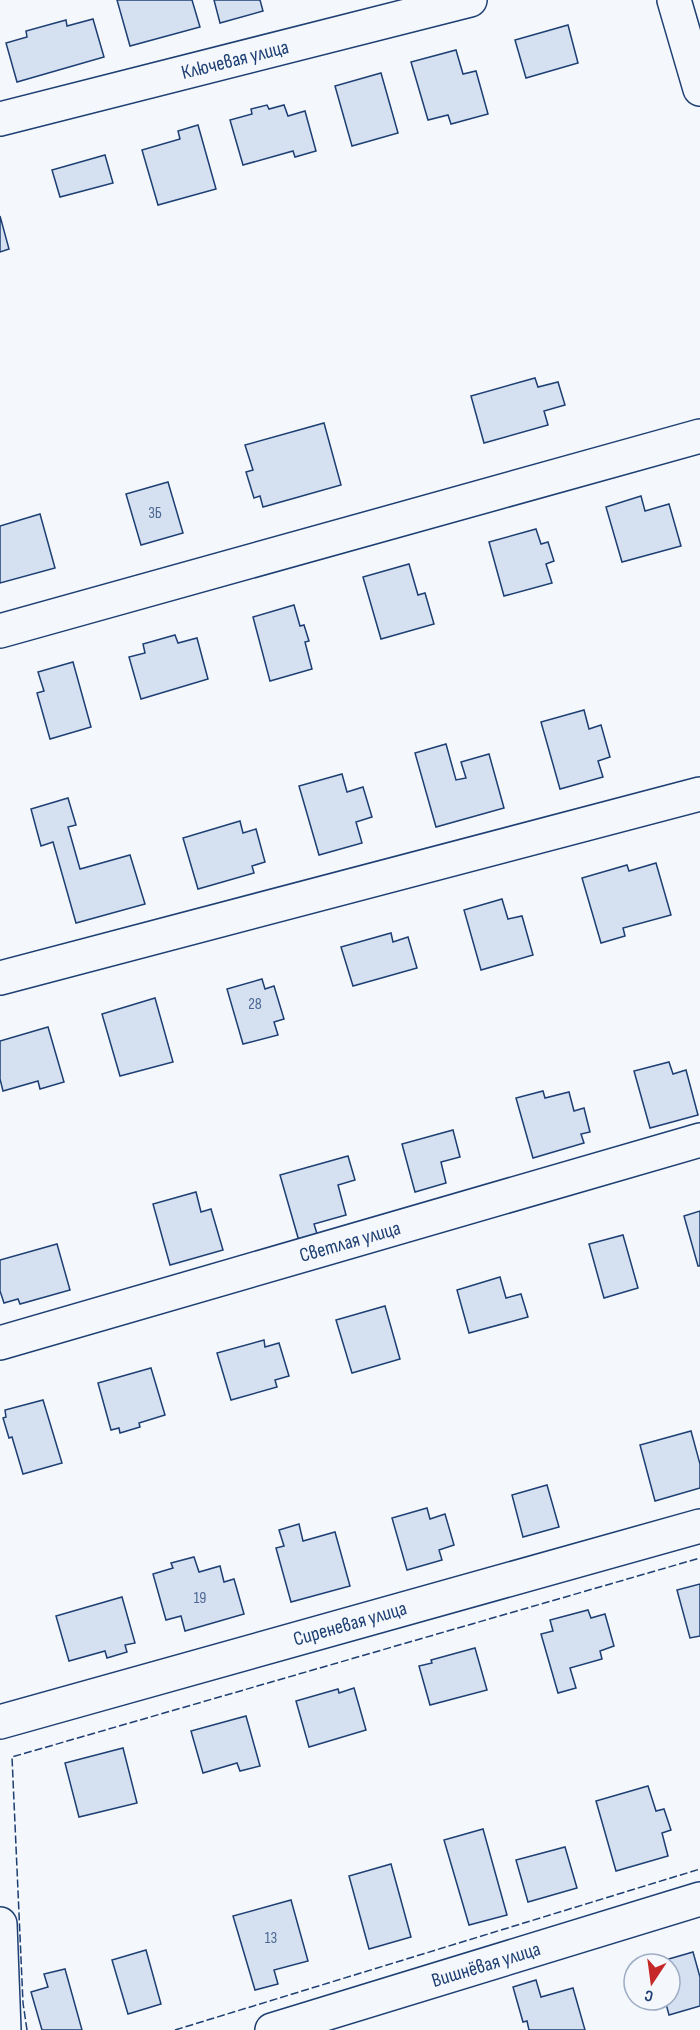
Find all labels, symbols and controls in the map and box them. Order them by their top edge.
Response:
street label: Ключевая улица [179,35,291,85]
house number: 3Б [148,504,162,523]
house number: 28 [248,995,262,1014]
street label: Светлая улица [297,1216,403,1268]
house number: 19 [194,1589,206,1608]
street label: Сиреневая улица [291,1596,409,1652]
house number: 13 [265,1929,277,1948]
street label: Вишнёвая улица [429,1937,543,1993]
north arrow [622,1952,682,2012]
text: С [643,1985,655,2005]

